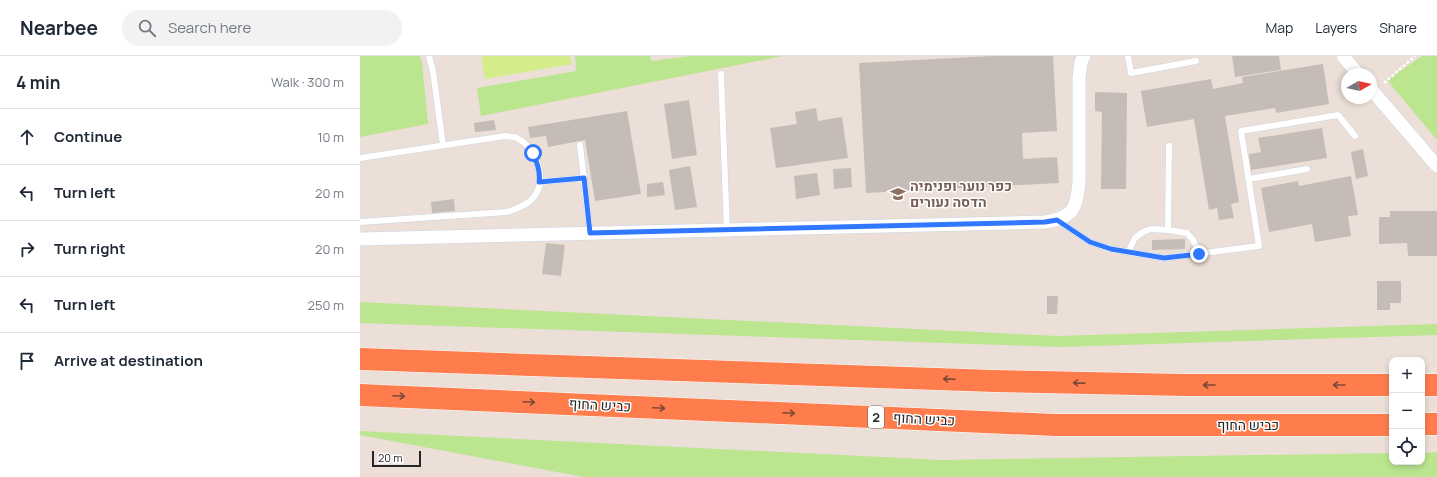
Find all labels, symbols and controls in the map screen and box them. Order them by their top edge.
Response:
search box [122,10,402,46]
text: Nearbee [20,15,98,41]
icon: search [136,17,158,39]
text: Search here [168,17,251,38]
text: Map [1265,18,1293,37]
text: Layers [1315,18,1357,37]
text: Share [1379,18,1417,37]
north arrow [1341,68,1377,104]
text: 4 min [16,71,60,94]
text: Walk · 300 m [271,73,344,91]
icon: ahead [16,126,38,148]
text: Continue [54,126,122,147]
text: 10 m [317,128,344,146]
route start [524,144,542,162]
place label: כפר נוער ופנימיה הדסה נעורים [910,176,1012,211]
icon: left [16,182,38,204]
text: Turn left [54,182,116,203]
text: 20 m [315,184,344,202]
school or university icon: כפר נוער ופנימיה הדסה נעורים [889,185,907,203]
icon: right [16,238,38,260]
text: Turn right [54,238,125,259]
text: 20 m [315,240,344,258]
route end [1190,245,1208,263]
icon: left [16,294,38,316]
text: Turn left [54,294,116,315]
text: 250 m [308,296,344,314]
icon: arrive [16,350,38,372]
text: Arrive at destination [54,350,203,371]
map controls [1389,357,1425,465]
button: + [1389,357,1425,393]
one-way arrow [943,376,956,383]
one-way arrow [1073,379,1086,387]
one-way arrow [1203,381,1216,389]
one-way arrow [1333,381,1346,389]
one-way arrow [392,393,405,400]
street label: כביש החוף [568,393,632,416]
button: − [1389,393,1425,429]
one-way arrow [522,398,535,406]
one-way arrow [652,404,665,411]
road number: 2 [868,406,884,428]
street label: כביש החוף [892,407,956,430]
one-way arrow [782,410,795,417]
street label: כביש החוף [1217,415,1279,434]
button: locate [1389,429,1425,465]
scale bar [372,449,421,468]
text: 20 m [378,450,403,465]

